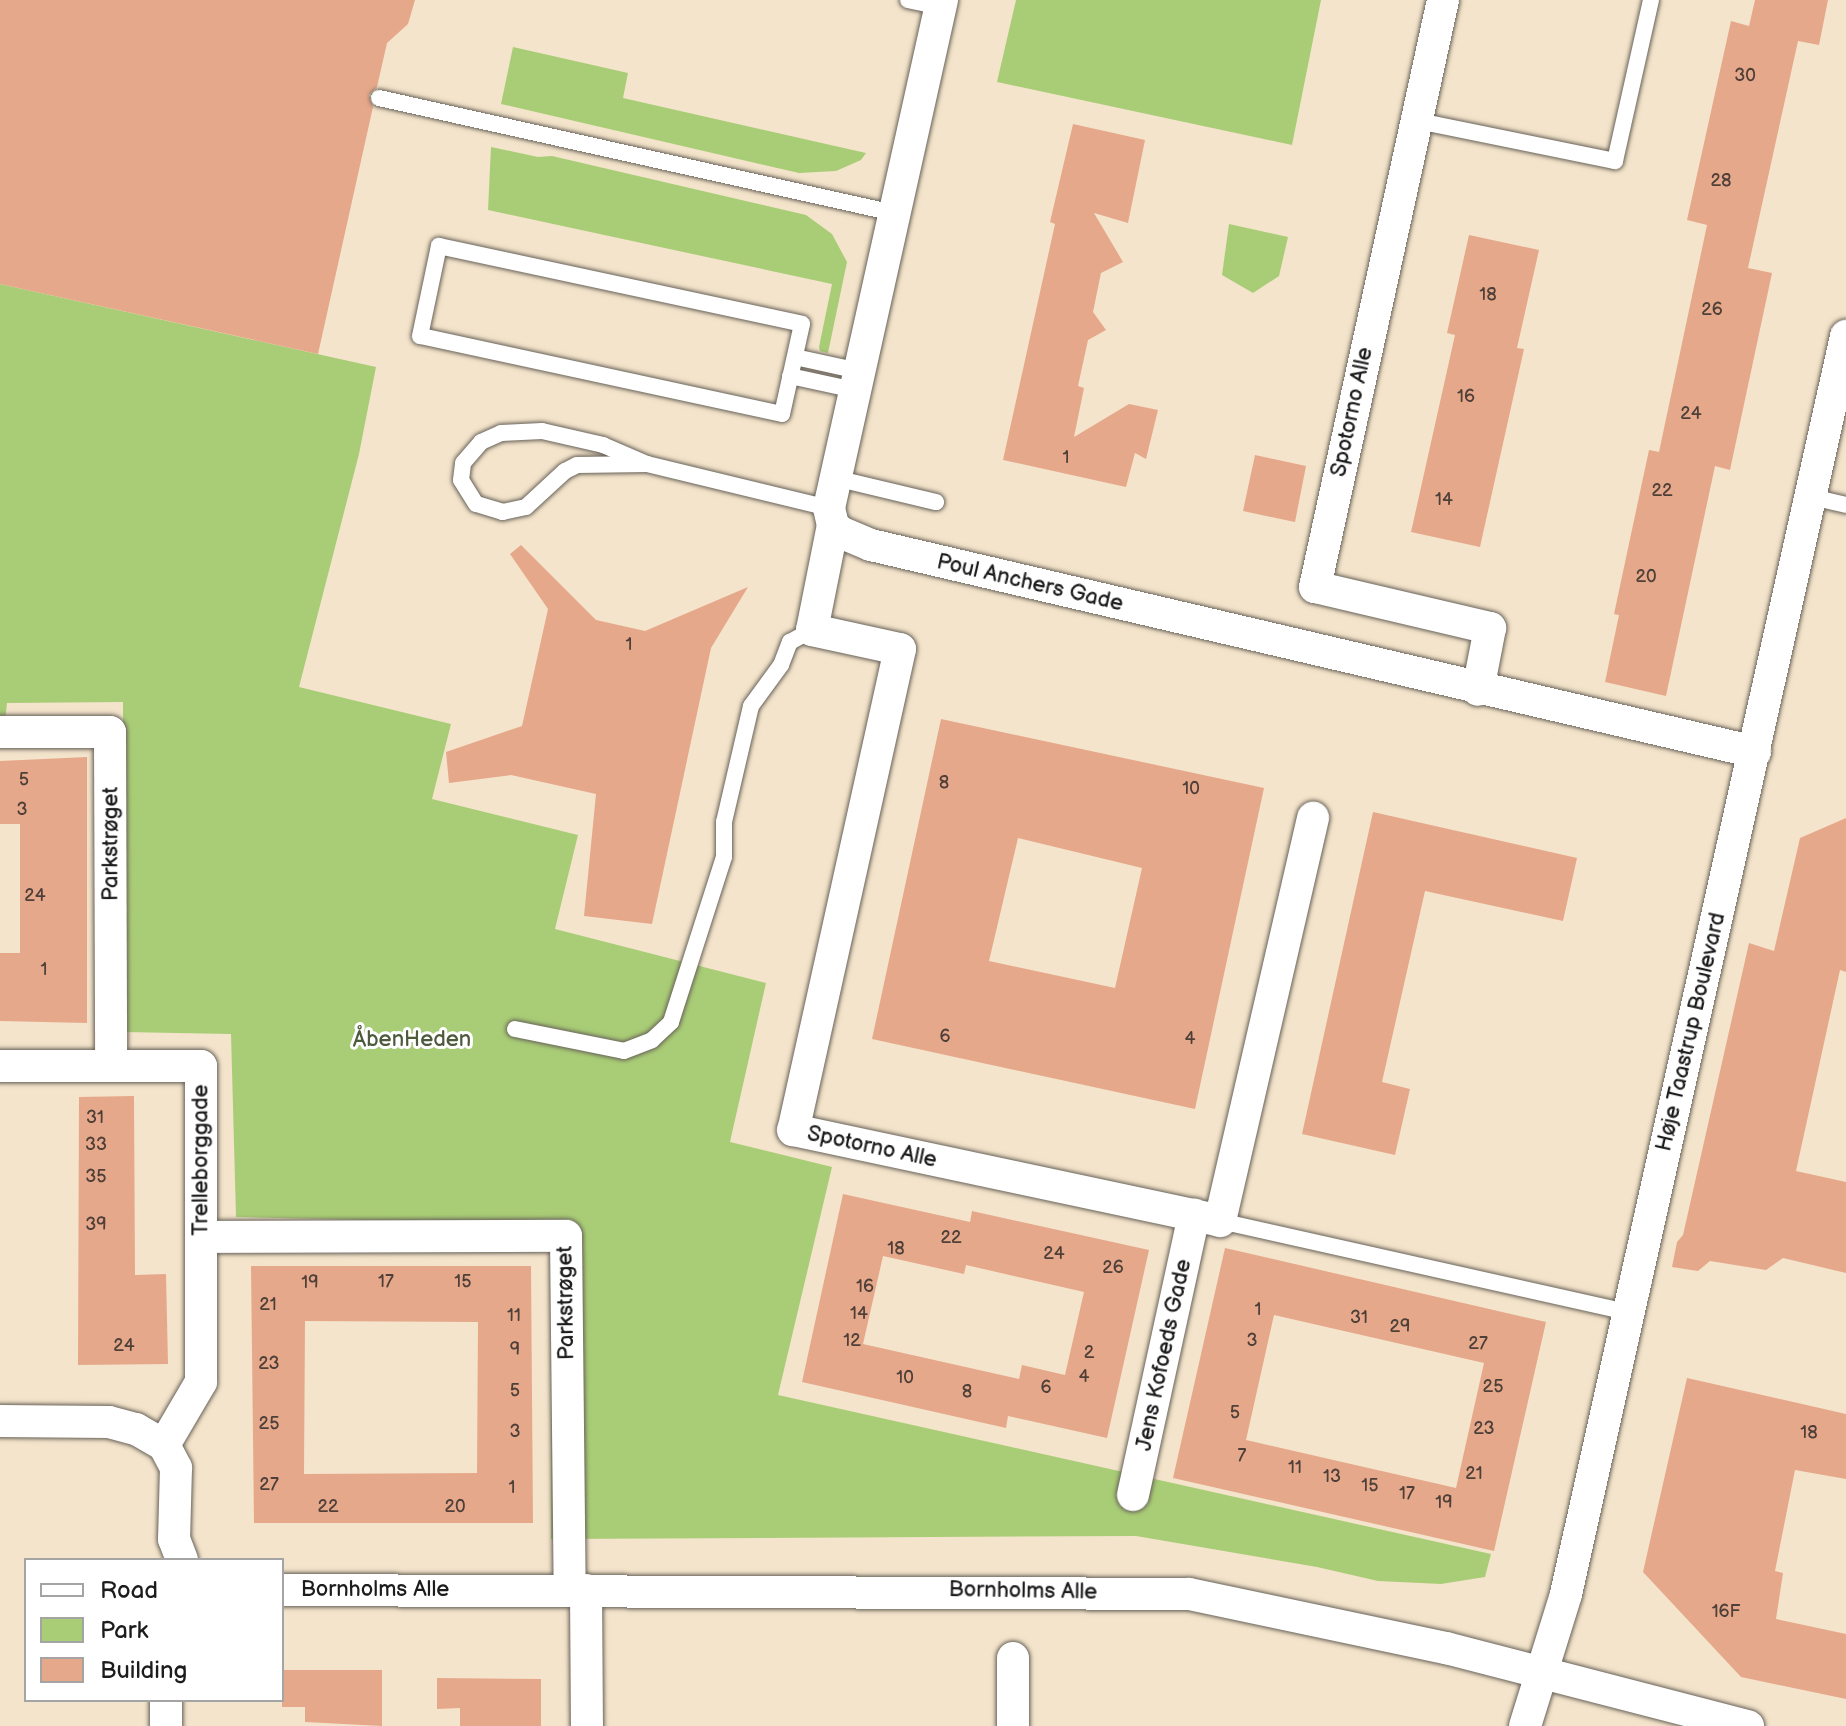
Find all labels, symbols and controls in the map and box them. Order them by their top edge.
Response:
house number: 30 [1734,65,1756,87]
house number: 28 [1710,170,1732,192]
house number: 18 [1479,284,1497,306]
house number: 26 [1701,299,1723,321]
street label: Spotorno Alle [1325,345,1379,479]
house number: 16 [1457,386,1475,408]
house number: 24 [1680,403,1702,425]
house number: 1 [1063,447,1069,469]
house number: 22 [1651,480,1673,502]
house number: 14 [1435,489,1453,511]
street label: Poul Anchers Gade [934,549,1126,617]
house number: 20 [1635,566,1657,588]
house number: 1 [626,634,632,656]
house number: 5 [19,769,29,791]
house number: 8 [939,772,949,794]
house number: 10 [1182,778,1200,800]
street label: Parkstrøget [98,787,124,901]
house number: 3 [16,799,28,821]
house number: 24 [24,885,46,907]
street label: Høje Taastrup Boulevard [1651,910,1731,1154]
house number: 1 [41,959,47,981]
house number: 6 [940,1026,950,1048]
park label: ÅbenHeden [353,1027,471,1053]
house number: 4 [1185,1028,1195,1050]
street label: Trelleborggade [188,1084,214,1236]
house number: 31 [86,1107,104,1129]
street label: Spotorno Alle [805,1120,939,1174]
house number: 33 [85,1134,107,1156]
house number: 35 [85,1166,107,1188]
house number: 39 [85,1214,107,1236]
house number: 22 [940,1227,962,1249]
house number: 18 [887,1238,905,1260]
house number: 24 [1043,1243,1065,1265]
street label: Parkstrøget [552,1246,580,1360]
house number: 26 [1102,1257,1124,1279]
street label: Jens Kofoeds Gade [1131,1257,1197,1453]
house number: 17 [378,1271,394,1293]
house number: 15 [454,1271,472,1293]
house number: 19 [301,1272,319,1294]
house number: 16 [856,1276,874,1298]
house number: 21 [259,1294,277,1316]
house number: 1 [1255,1299,1261,1321]
house number: 14 [850,1303,868,1325]
house number: 11 [507,1305,521,1327]
house number: 31 [1350,1307,1368,1329]
house number: 29 [1389,1316,1411,1338]
house number: 12 [843,1330,861,1352]
house number: 3 [1246,1330,1258,1352]
house number: 27 [1468,1333,1488,1355]
house number: 24 [113,1335,135,1357]
house number: 9 [510,1339,520,1361]
house number: 2 [1084,1342,1094,1364]
house number: 23 [258,1353,280,1375]
house number: 4 [1079,1366,1089,1388]
house number: 10 [896,1367,914,1389]
house number: 25 [1483,1376,1503,1398]
house number: 6 [1041,1377,1051,1399]
house number: 5 [510,1380,520,1402]
house number: 8 [962,1381,972,1403]
house number: 5 [1230,1402,1240,1424]
house number: 25 [259,1413,279,1435]
house number: 23 [1473,1418,1495,1440]
house number: 3 [509,1421,521,1443]
house number: 18 [1800,1422,1818,1444]
house number: 7 [1238,1445,1246,1467]
house number: 11 [1288,1457,1302,1479]
house number: 21 [1465,1463,1483,1485]
house number: 13 [1323,1466,1341,1488]
house number: 27 [259,1474,279,1496]
house number: 15 [1361,1475,1379,1497]
house number: 1 [509,1477,515,1499]
house number: 17 [1399,1483,1415,1505]
house number: 19 [1435,1492,1453,1514]
house number: 22 [317,1496,339,1518]
house number: 20 [444,1496,466,1518]
legend [24,1558,284,1702]
text: Road [100,1576,158,1605]
street label: Bornholms Alle [301,1577,449,1603]
street label: Bornholms Alle [948,1577,1098,1605]
house number: 16F [1712,1601,1740,1623]
text: Park [100,1616,148,1645]
text: Building [100,1656,187,1685]

